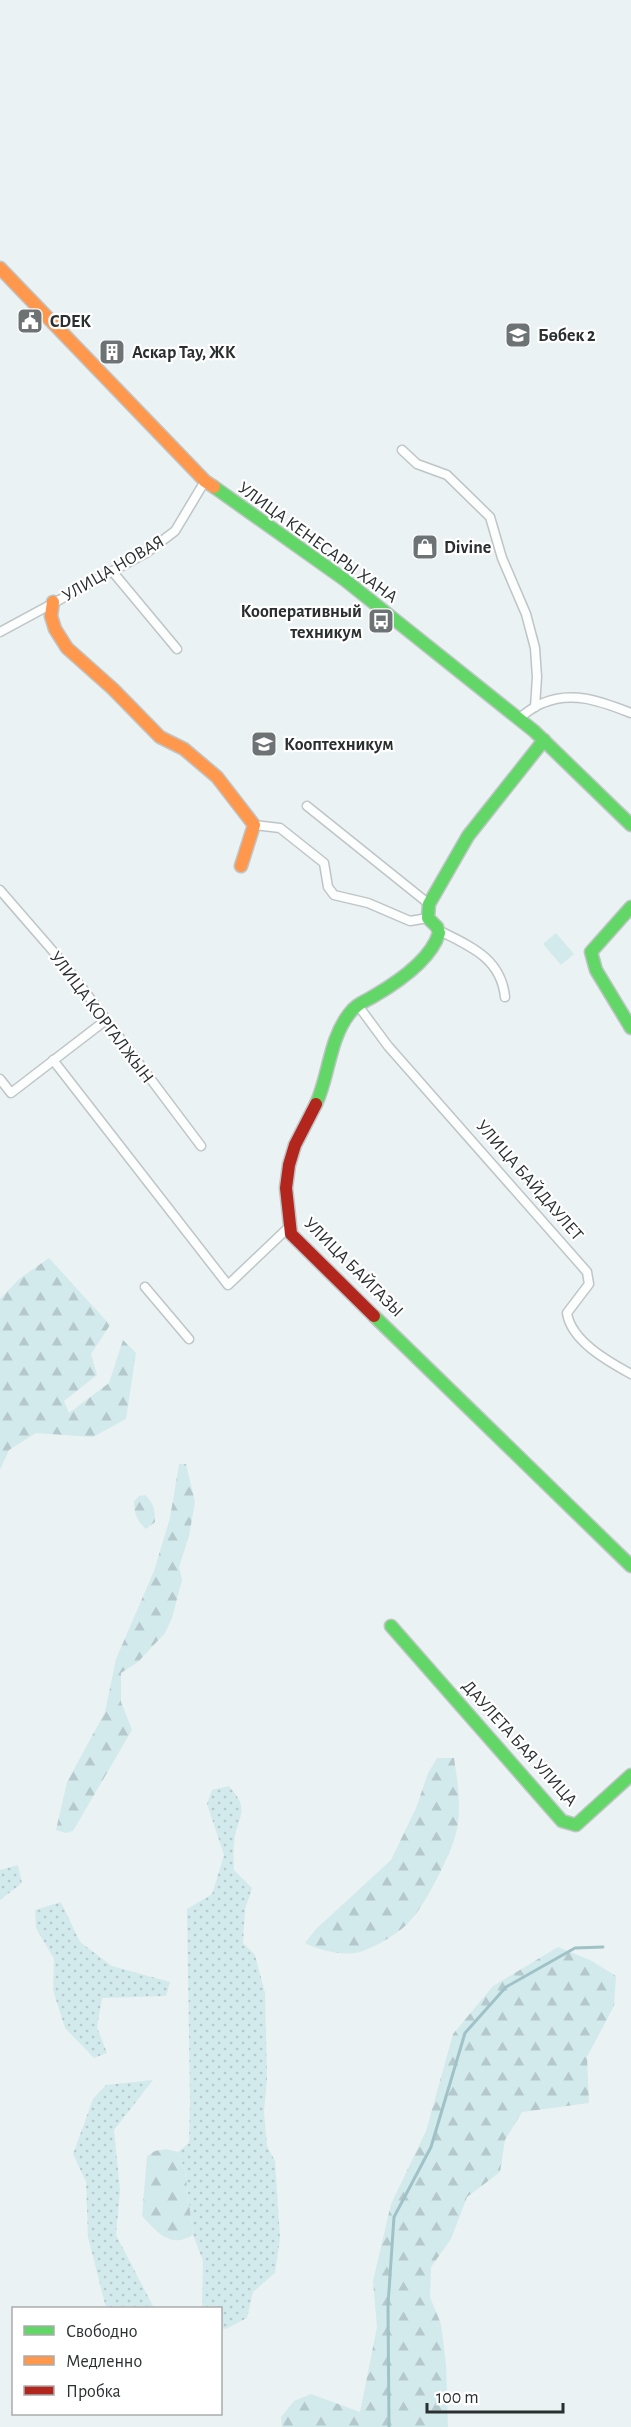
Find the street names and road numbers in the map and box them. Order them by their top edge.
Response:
street label: УЛИЦА КЕНЕСАРЫ ХАНА [234,479,401,607]
street label: УЛИЦА НОВАЯ [59,532,168,605]
street label: УЛИЦА КОРГАЛЖЫН [46,948,157,1087]
street label: УЛИЦА БАЙДАУЛЕТ [472,1116,588,1245]
street label: УЛИЦА БАЙГАЗЫ [300,1213,408,1321]
street label: ДАУЛЕТА БАЯ УЛИЦА [458,1677,581,1810]

